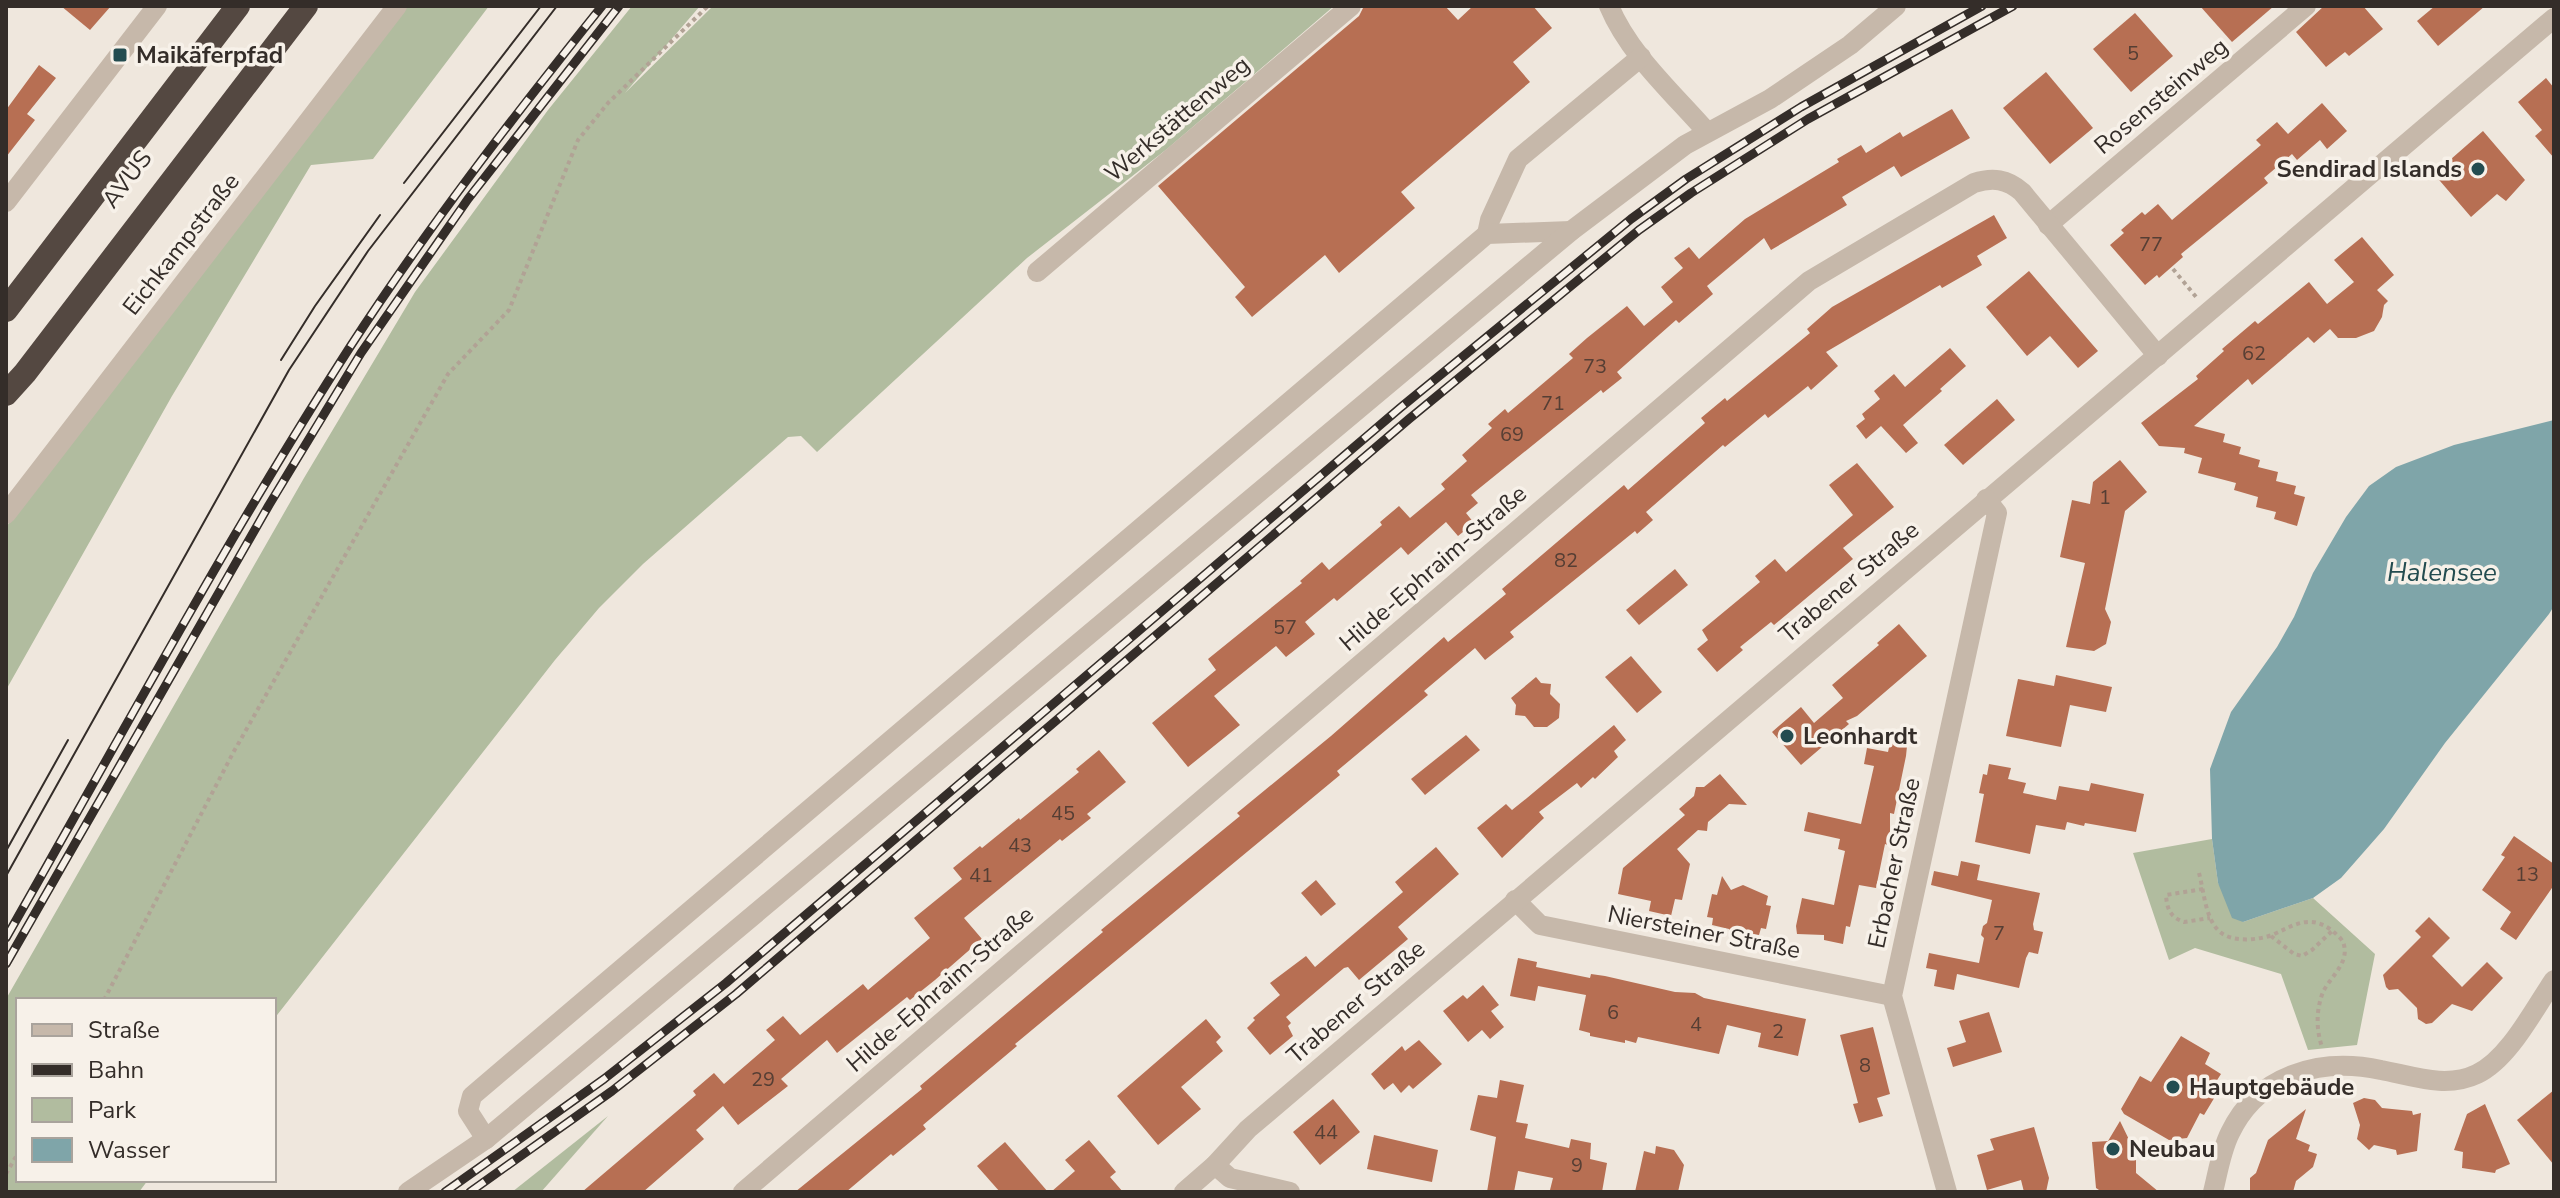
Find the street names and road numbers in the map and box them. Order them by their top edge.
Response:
street label: Rosensteinweg [2087,31,2235,161]
street label: Werkstättenweg [1098,49,1256,189]
street label: AVUS [95,143,159,215]
street label: Eichkampstraße [115,166,247,322]
street label: Hilde-Ephraim-Straße [1333,478,1533,658]
street label: Trabener Straße [1772,514,1926,650]
street label: Erbacher Straße [1860,775,1928,951]
street label: Niersteiner Straße [1605,898,1803,966]
street label: Hilde-Ephraim-Straße [840,899,1040,1079]
street label: Trabener Straße [1280,933,1432,1071]

